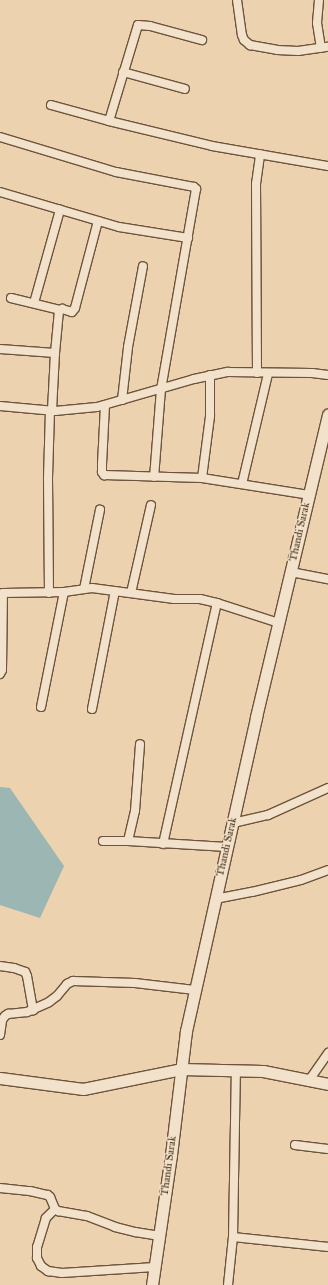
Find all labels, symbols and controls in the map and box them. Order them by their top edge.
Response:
street label: Thandi Sarak [287,501,313,563]
street label: Thandi Sarak [214,816,240,878]
street label: Thandi Sarak [158,1135,180,1197]

